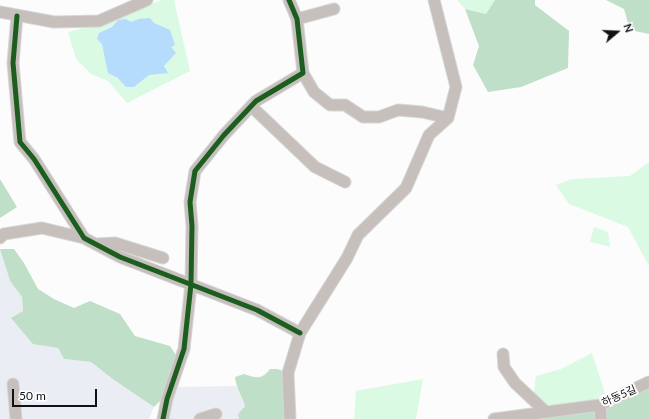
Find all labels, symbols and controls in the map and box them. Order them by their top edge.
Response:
north arrow [597,12,637,52]
text: N [621,22,636,34]
scale bar [14,381,99,407]
street label: 하동5길 [600,382,638,410]
text: 50 m [19,388,46,403]

